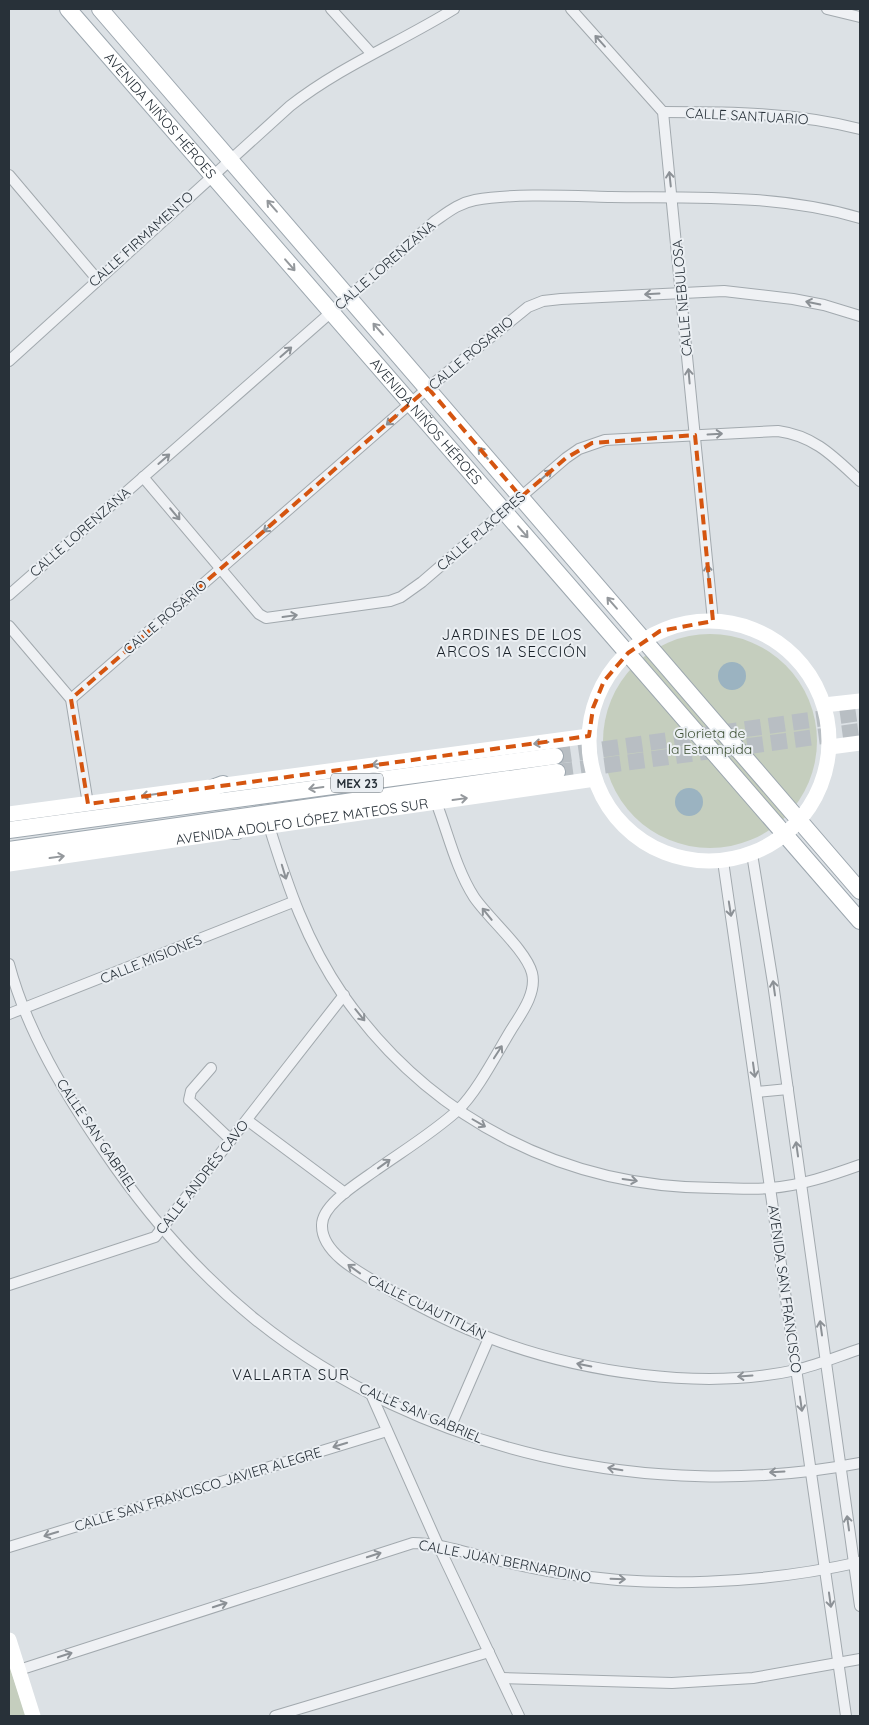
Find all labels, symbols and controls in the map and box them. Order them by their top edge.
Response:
one-way arrow [594,34,606,47]
street label: AVENIDA NIÑOS HÉROES [101,48,220,183]
street label: CALLE SANTUARIO [685,104,809,128]
one-way arrow [665,171,675,187]
street label: CALLE FIRMAMENTO [85,187,197,291]
one-way arrow [266,200,278,213]
street label: CALLE LORENZANA [331,216,439,314]
street label: CALLE NEBULOSA [668,239,696,357]
one-way arrow [285,258,296,271]
one-way arrow [644,290,660,299]
one-way arrow [806,298,822,307]
street label: CALLE ROSARIO [425,312,517,394]
one-way arrow [372,323,384,336]
one-way arrow [279,346,292,357]
street label: AVENIDA NIÑOS HÉROES [366,354,486,488]
one-way arrow [684,368,694,384]
one-way arrow [386,415,399,426]
one-way arrow [707,430,723,439]
one-way arrow [478,447,489,460]
one-way arrow [157,453,170,465]
one-way arrow [539,470,552,481]
street label: CALLE LORENZANA [26,483,134,581]
street label: CALLE PLACERES [433,487,529,575]
one-way arrow [169,507,180,520]
one-way arrow [263,521,276,532]
one-way arrow [517,526,529,539]
one-way arrow [703,565,713,581]
street label: CALLE ROSARIO [119,575,211,658]
one-way arrow [606,596,618,609]
one-way arrow [281,610,297,620]
district label: JARDINES DE LOS ARCOS 1A SECCIÓN [436,625,588,661]
park label: Glorieta de la Estampida [668,724,752,758]
one-way arrow [533,738,549,748]
one-way arrow [372,759,388,769]
road number: MEX 23 [331,774,383,792]
one-way arrow [308,783,324,793]
one-way arrow [141,790,157,800]
one-way arrow [452,793,468,803]
street label: AVENIDA ADOLFO LÓPEZ MATEOS SUR [175,794,429,849]
one-way arrow [49,852,65,862]
one-way arrow [279,864,289,880]
one-way arrow [725,901,735,917]
one-way arrow [482,907,493,920]
street label: CALLE MISIONES [98,930,205,988]
one-way arrow [769,981,779,997]
one-way arrow [354,1008,365,1021]
one-way arrow [493,1045,503,1059]
one-way arrow [749,1062,759,1078]
street label: CALLE SAN GABRIEL [53,1075,142,1195]
street label: CALLE ANDRÉS CAVO [152,1116,252,1238]
one-way arrow [472,1118,487,1128]
one-way arrow [791,1142,801,1158]
one-way arrow [377,1159,390,1170]
one-way arrow [621,1176,637,1186]
street label: AVENIDA SAN FRANCISCO [764,1204,806,1374]
one-way arrow [347,1264,361,1274]
street label: CALLE CUAUTITLÁN [365,1270,489,1344]
one-way arrow [816,1320,826,1336]
one-way arrow [576,1359,592,1369]
district label: VALLARTA SUR [232,1365,350,1384]
one-way arrow [737,1371,753,1381]
street label: CALLE SAN GABRIEL [357,1379,486,1447]
one-way arrow [796,1396,806,1412]
one-way arrow [333,1441,349,1451]
street label: CALLE SAN FRANCISCO JAVIER ALEGRE [72,1443,324,1535]
one-way arrow [607,1464,623,1474]
one-way arrow [769,1468,785,1477]
one-way arrow [843,1516,853,1532]
one-way arrow [43,1529,59,1539]
street label: CALLE JUAN BERNARDINO [417,1535,593,1587]
one-way arrow [366,1550,382,1560]
one-way arrow [610,1575,626,1584]
one-way arrow [825,1591,835,1607]
one-way arrow [211,1600,227,1610]
one-way arrow [57,1650,72,1659]

